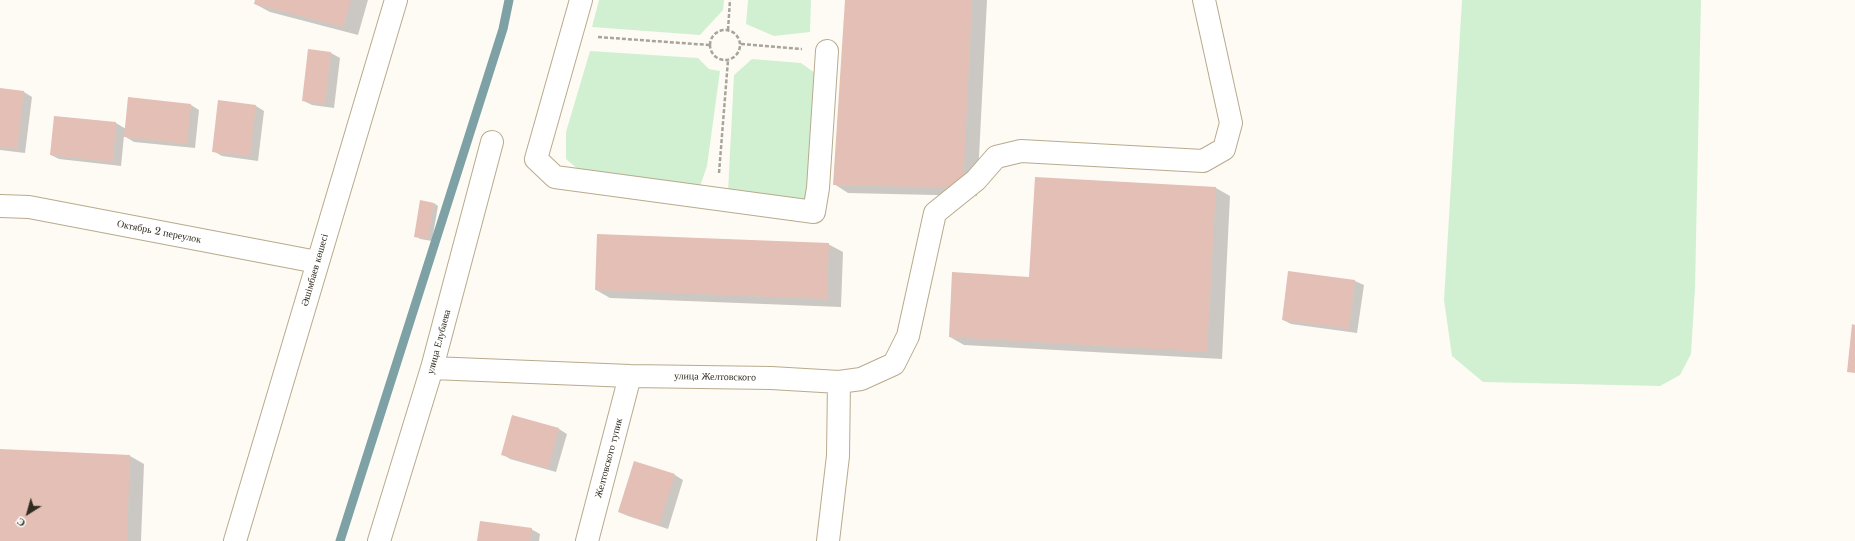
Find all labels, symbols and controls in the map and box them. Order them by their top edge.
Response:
street label: Октябрь 2 переулок [116,218,202,246]
street label: Әшімбаев көшесі [299,232,331,308]
street label: улица Елубаева [425,308,453,376]
street label: улица Желтовского [674,370,756,384]
street label: Желтовского тупик [593,417,625,499]
north arrow [8,493,48,533]
text: С [13,515,28,531]

